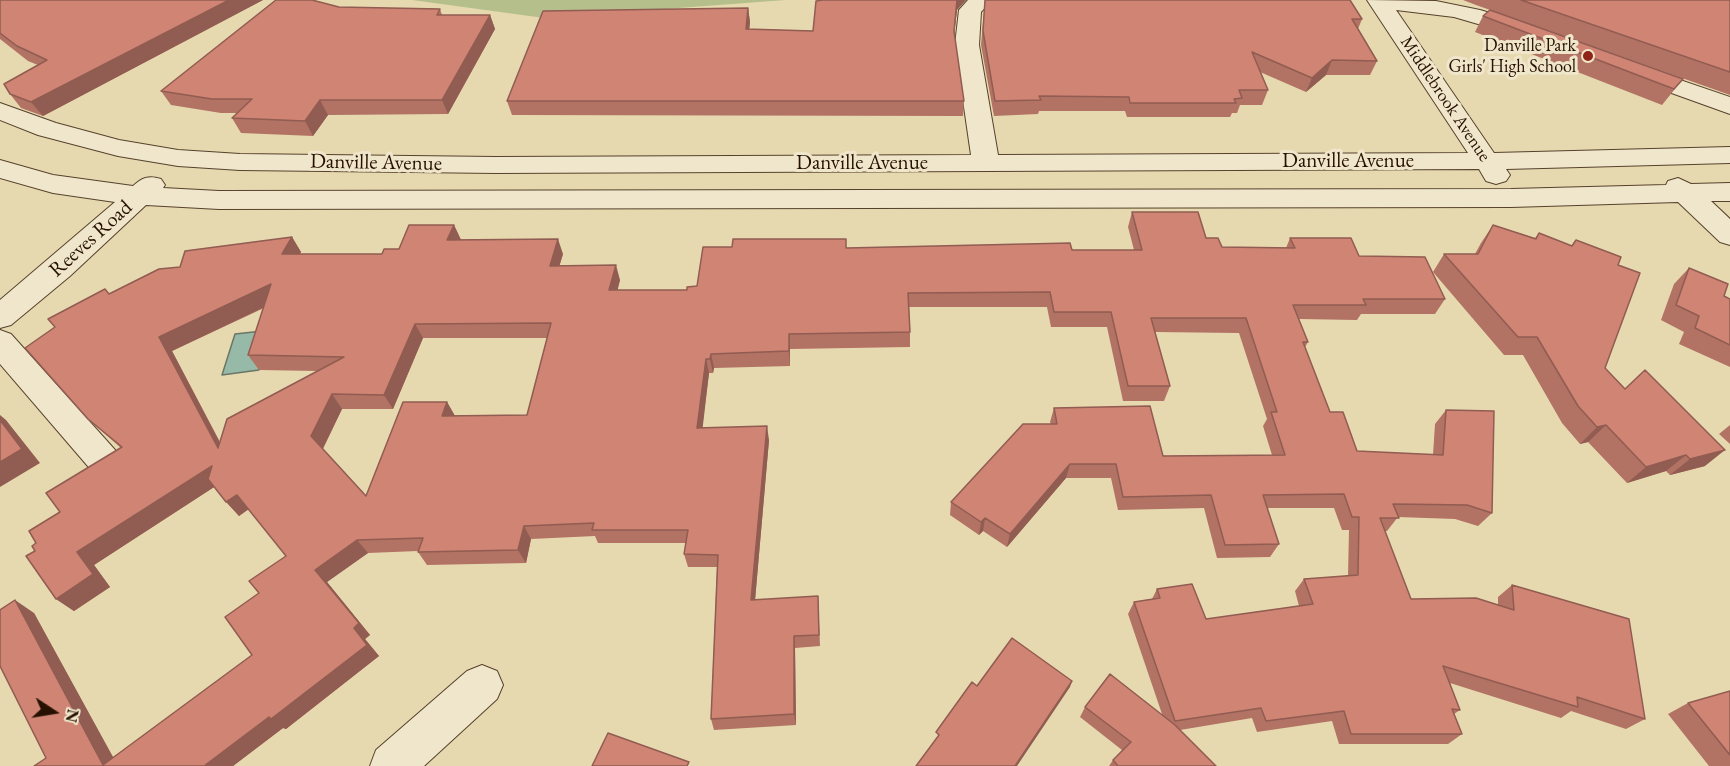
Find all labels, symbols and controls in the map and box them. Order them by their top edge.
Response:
street label: Middlebrook Avenue [1395,32,1495,166]
place label: Danville Park Girls' High School [1449,35,1576,78]
marker: Danville Park Girls' High School [1581,49,1595,63]
street label: Danville Avenue [1282,148,1414,174]
street label: Danville Avenue [310,149,442,177]
street label: Danville Avenue [796,150,928,176]
street label: Reeves Road [44,195,138,283]
north arrow [24,682,84,742]
text: N [60,707,84,724]

